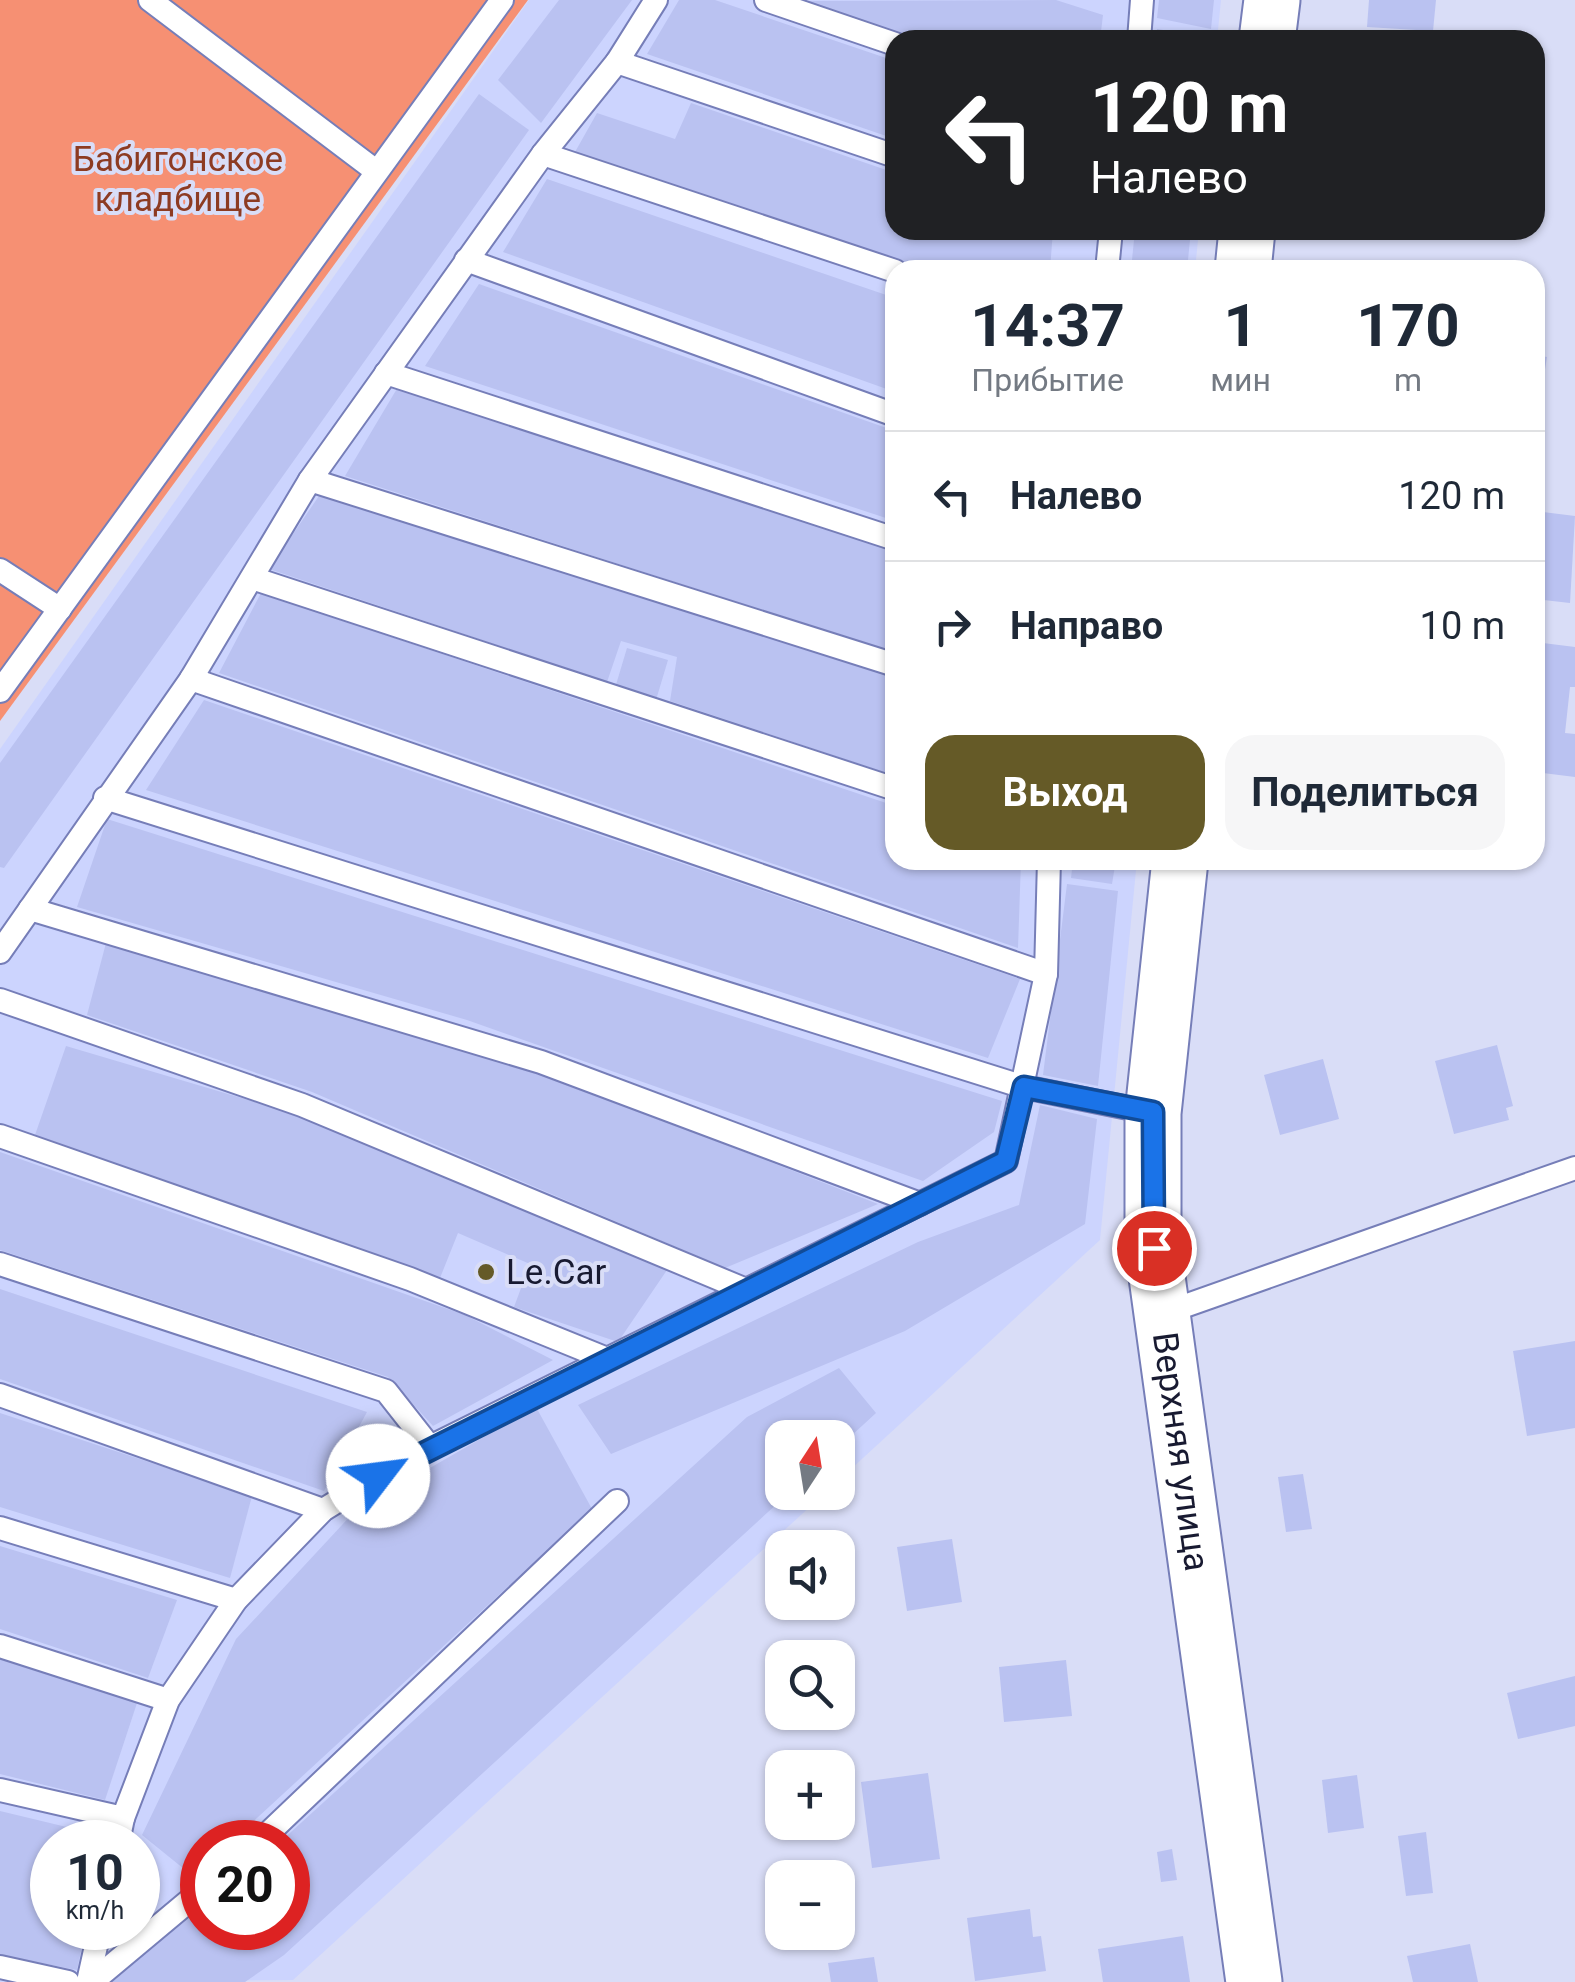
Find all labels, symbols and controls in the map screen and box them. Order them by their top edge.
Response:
text: 120 m [1090,67,1289,149]
icon: left [925,70,1055,200]
park label: Бабигонское кладбище [73,139,283,220]
text: Налево [1090,151,1248,204]
text: 14:37 [970,290,1125,361]
text: 1 [1223,290,1258,361]
text: 170 [1356,290,1460,361]
text: Прибытие [971,361,1124,399]
text: мин [1210,361,1271,399]
text: m [1394,361,1422,399]
icon: left [925,469,980,524]
text: Налево [1010,474,1142,518]
text: 120 m [1398,474,1505,518]
icon: right [925,599,980,654]
text: Направо [1010,604,1163,648]
text: 10 m [1420,604,1505,648]
button: Выход [925,735,1205,850]
button: Поделиться [1225,735,1505,850]
pin [1112,1206,1197,1291]
icon: arrive [1127,1221,1182,1276]
place label: Le.Car [506,1252,606,1293]
marker: Le.Car [475,1261,497,1283]
street label: Верхняя улица [1144,1330,1217,1574]
north arrow [765,1420,855,1510]
map controls [765,1420,855,1950]
position arrow [326,1424,430,1528]
button: sound [765,1530,855,1620]
button: search [765,1640,855,1730]
button: + [765,1750,855,1840]
speed limit sign: 20 [180,1820,310,1950]
text: 10 [66,1844,124,1902]
button: − [765,1860,855,1950]
text: km/h [66,1896,124,1925]

